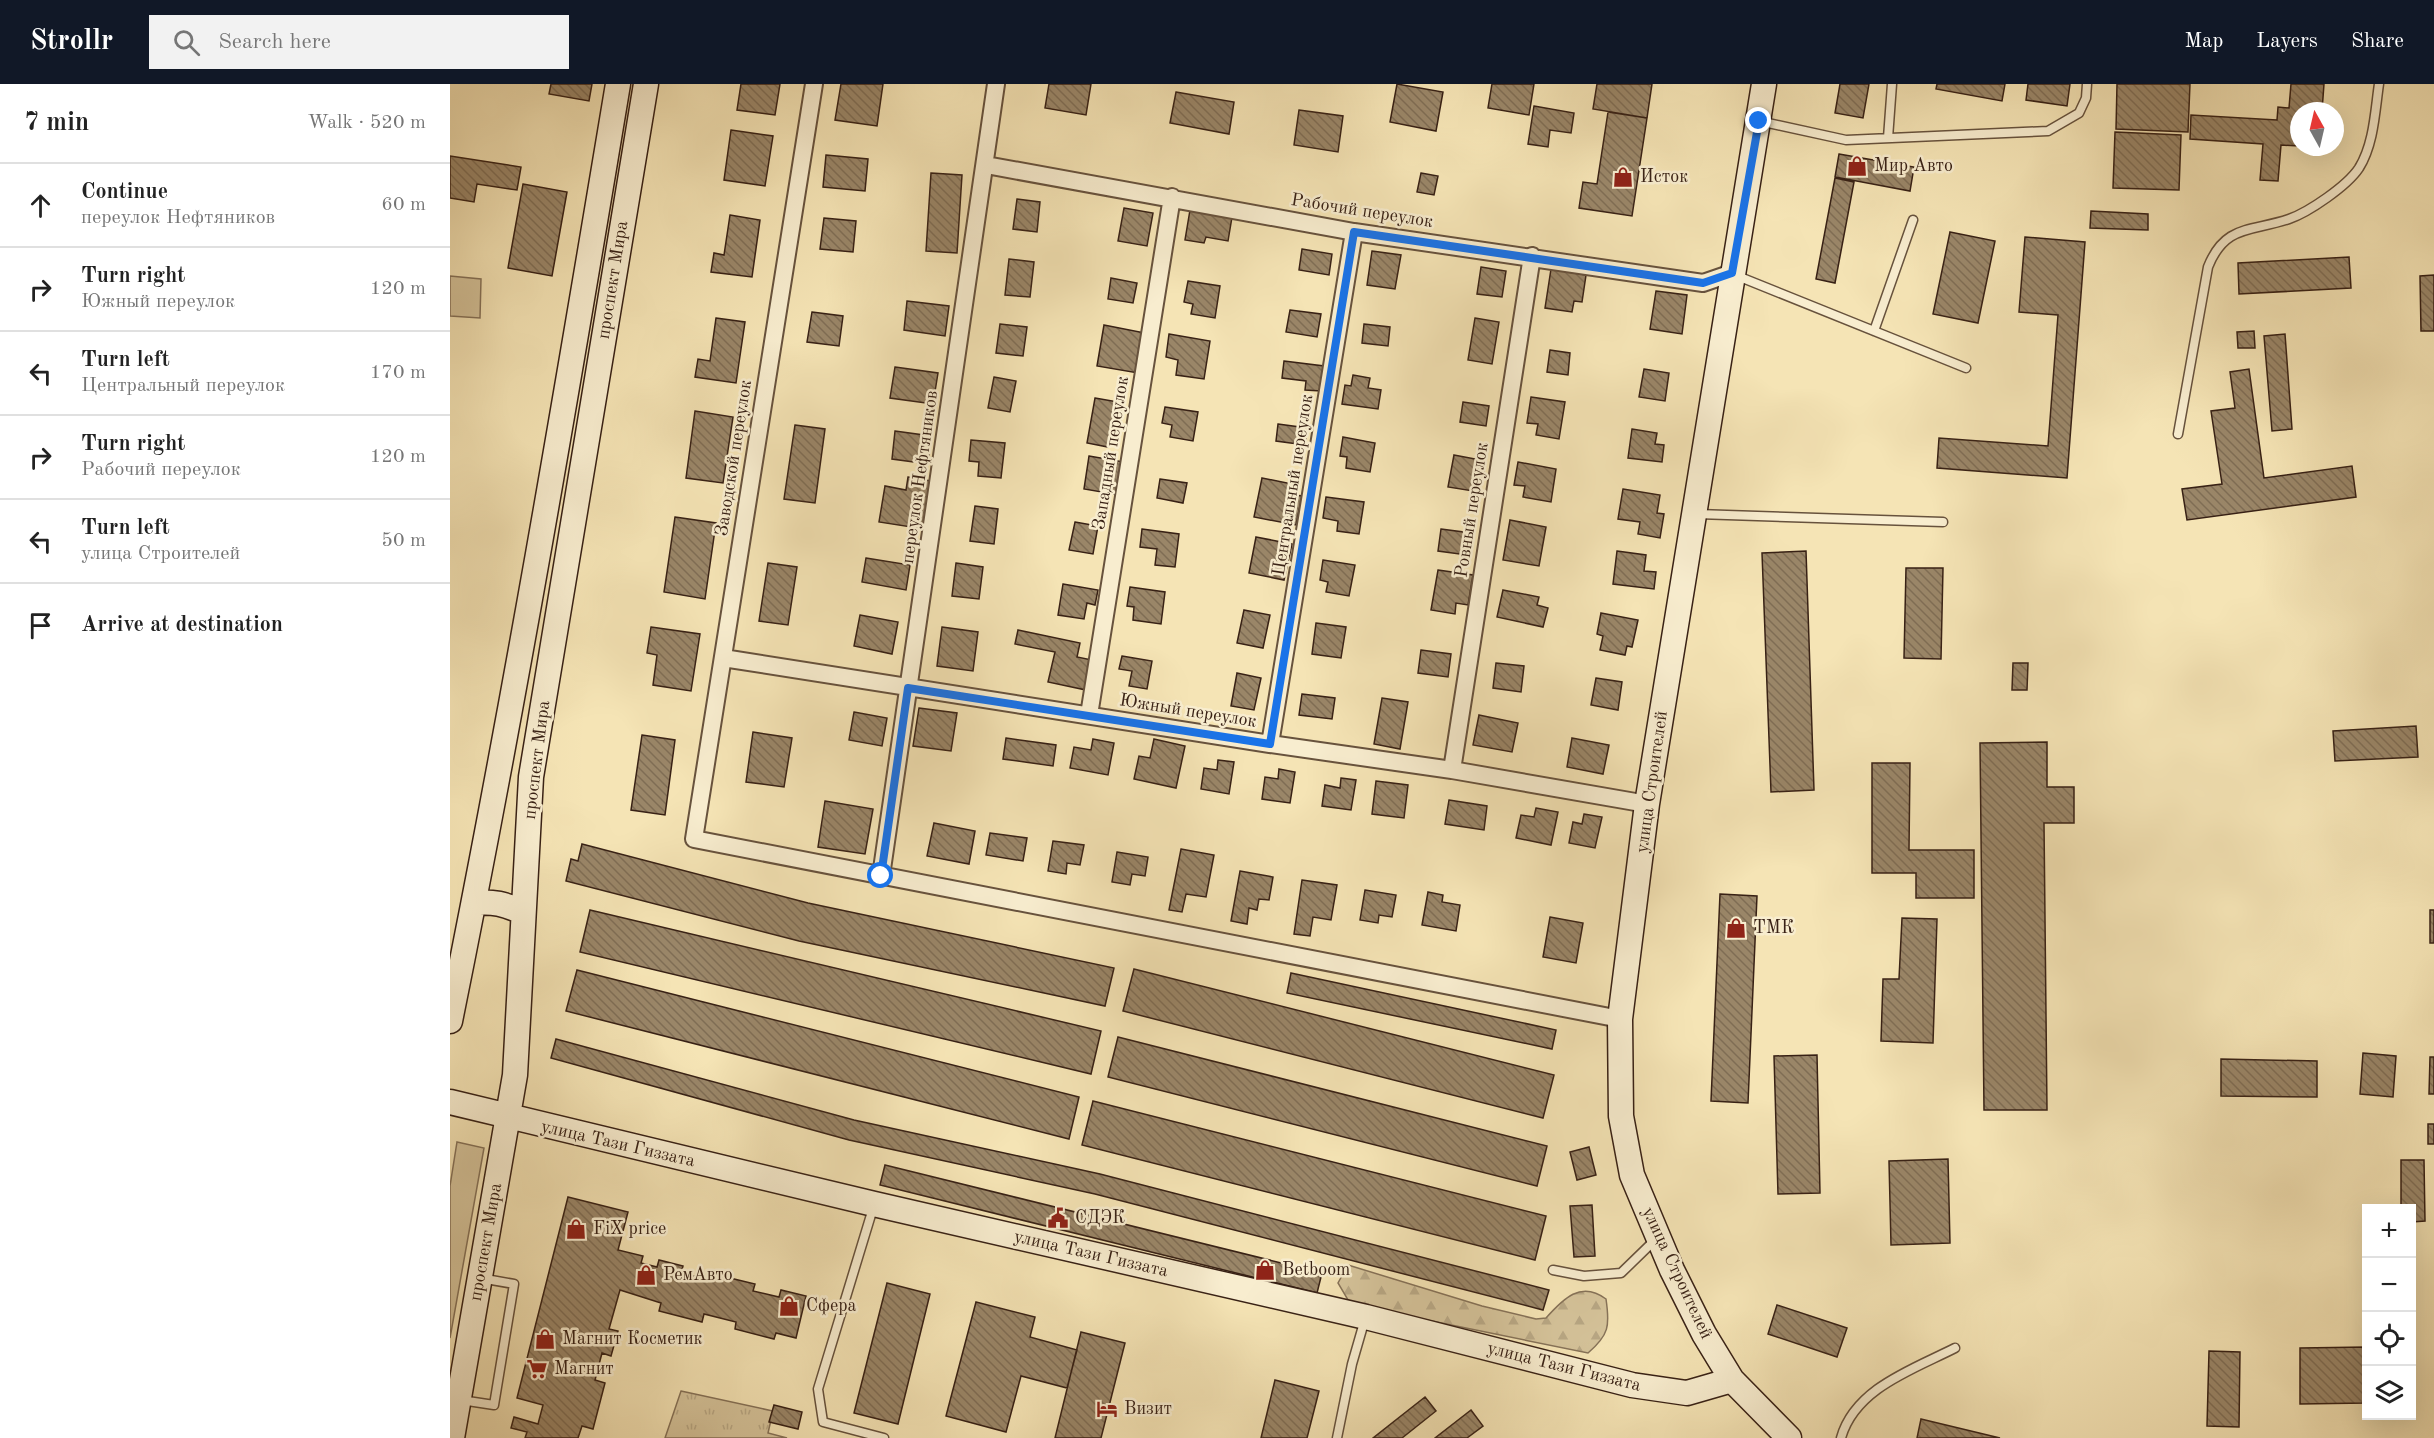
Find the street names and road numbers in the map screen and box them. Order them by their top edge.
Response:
street label: Рабочий переулок [1290,191,1434,231]
street label: проспект Мира [595,219,631,341]
street label: Западный переулок [1090,375,1132,531]
street label: Заводской переулок [713,379,755,537]
street label: переулок Нефтяников [899,389,942,565]
street label: Центральный переулок [1270,393,1316,577]
street label: Ровный переулок [1452,441,1492,579]
street label: Южный переулок [1118,691,1258,731]
street label: проспект Мира [521,699,553,820]
street label: улица Строителей [1633,710,1671,854]
street label: улица Тази Гиззата [539,1117,697,1171]
street label: проспект Мира [467,1181,505,1302]
street label: улица Строителей [1639,1204,1715,1342]
street label: улица Тази Гиззата [1012,1227,1170,1281]
street label: улица Тази Гиззата [1485,1339,1643,1395]

